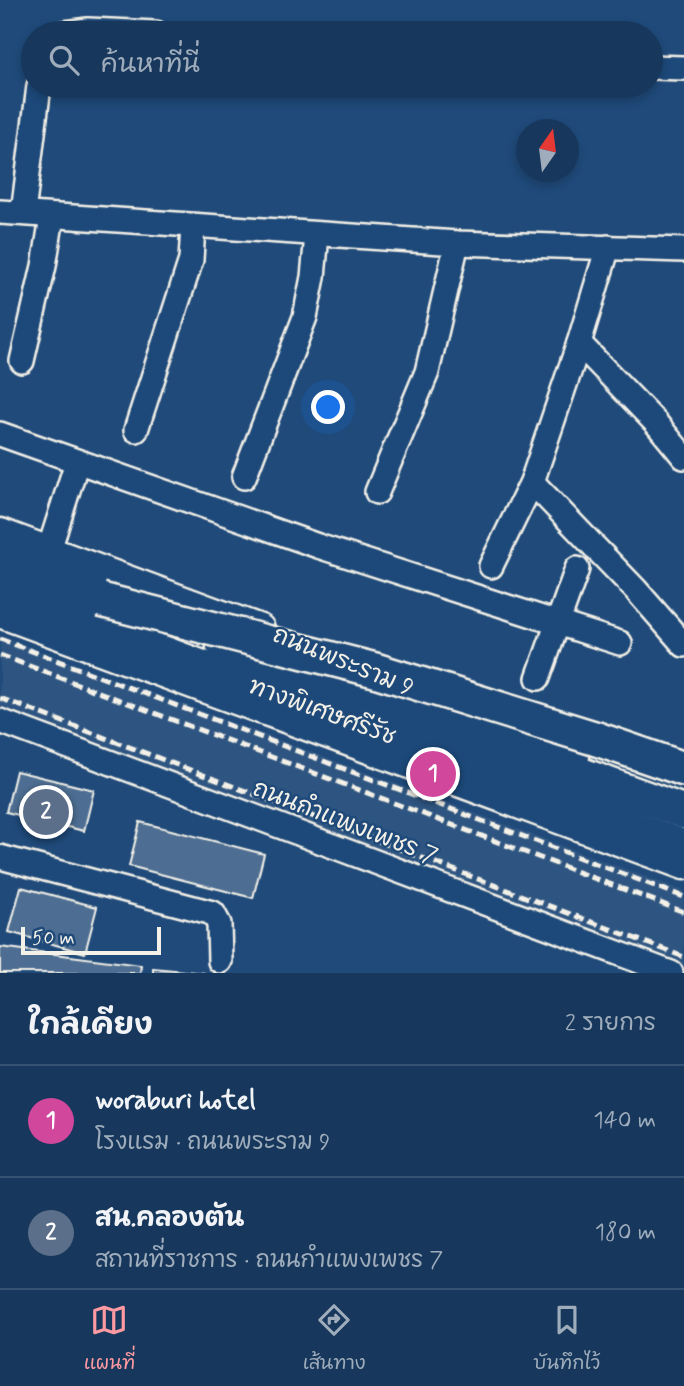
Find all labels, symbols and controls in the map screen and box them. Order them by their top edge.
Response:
search box [21,21,663,98]
icon: search [45,41,83,79]
text: ค้นหาที่นี่ [101,48,200,82]
north arrow [516,119,579,182]
your location [311,390,345,424]
street label: ถนนพระราม 9 [268,620,418,704]
street label: ทางพิเศษศรีรัช [244,670,400,753]
pin: 1 [410,748,456,800]
street label: ถนนกำแพงเพชร 7 [248,772,443,873]
pin: 2 [23,786,69,838]
scale bar [21,924,161,956]
text: 50 m [32,926,75,951]
text: ใกล้เคียง [28,1006,153,1045]
text: 2 รายการ [565,1009,656,1039]
text: woraburi hotel [95,1084,256,1118]
text: 1 [46,1106,56,1136]
text: 140 m [593,1106,656,1136]
text: โรงแรม · ถนนพระราม 9 [95,1128,330,1158]
text: สน.คลองตัน [95,1202,244,1236]
text: 2 [45,1218,57,1248]
text: 180 m [595,1218,656,1248]
text: สถานที่ราชการ · ถนนกำแพงเพชร 7 [95,1246,443,1276]
tab: แผนที่ [84,1301,135,1376]
tab: เส้นทาง [303,1301,366,1376]
tab: บันทึกไว้ [533,1301,600,1376]

